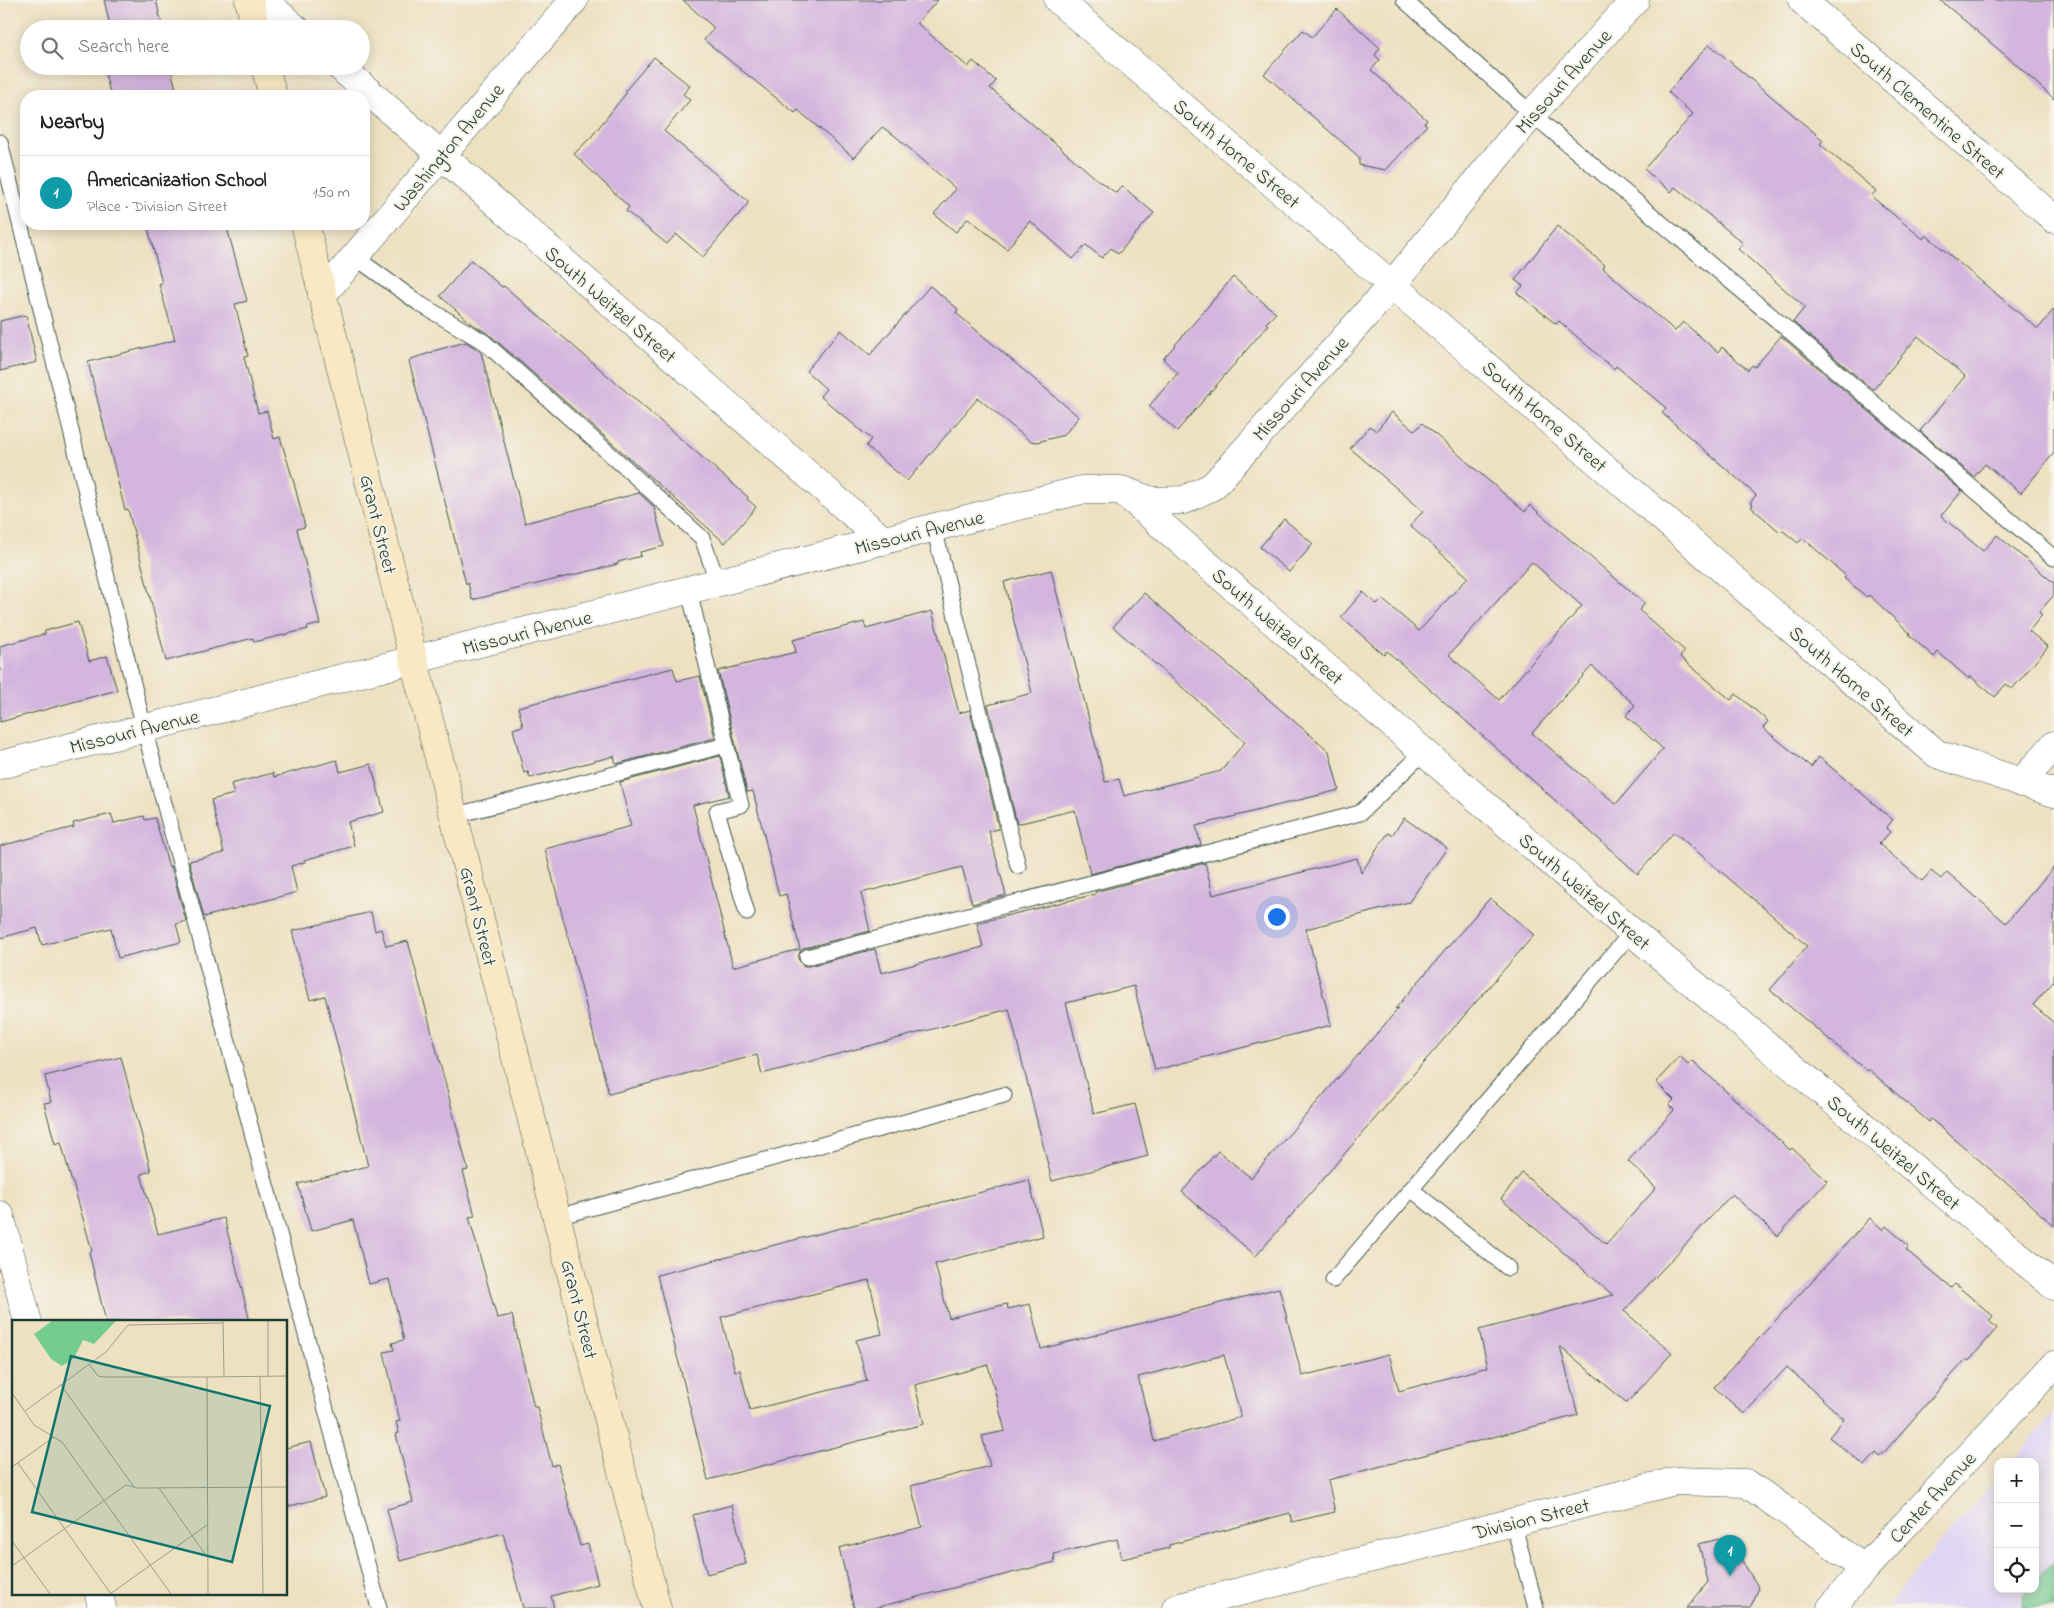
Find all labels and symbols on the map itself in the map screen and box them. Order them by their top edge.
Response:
street label: Missouri Avenue [1510,24,1620,142]
street label: South Clementine Street [1842,36,2011,188]
street label: Washington Avenue [387,78,513,220]
street label: South Horne Street [1165,93,1306,217]
street label: South Weitzel Street [537,240,682,372]
street label: Missouri Avenue [1247,331,1357,449]
street label: South Horne Street [1474,355,1613,481]
street label: Grant Street [350,472,403,578]
street label: Missouri Avenue [852,504,987,565]
street label: South Weitzel Street [1204,562,1349,694]
street label: Missouri Avenue [460,604,595,665]
street label: South Horne Street [1781,620,1920,746]
street label: Missouri Avenue [67,703,202,764]
street label: South Weitzel Street [1511,827,1656,959]
street label: Grant Street [450,864,503,970]
your location [1264,904,1290,930]
street label: South Weitzel Street [1819,1089,1966,1219]
street label: Grant Street [551,1257,604,1363]
inset map [12,1320,288,1596]
street label: Center Avenue [1884,1446,1984,1551]
street label: Division Street [1469,1492,1593,1549]
pin: 1 [1714,1535,1746,1576]

